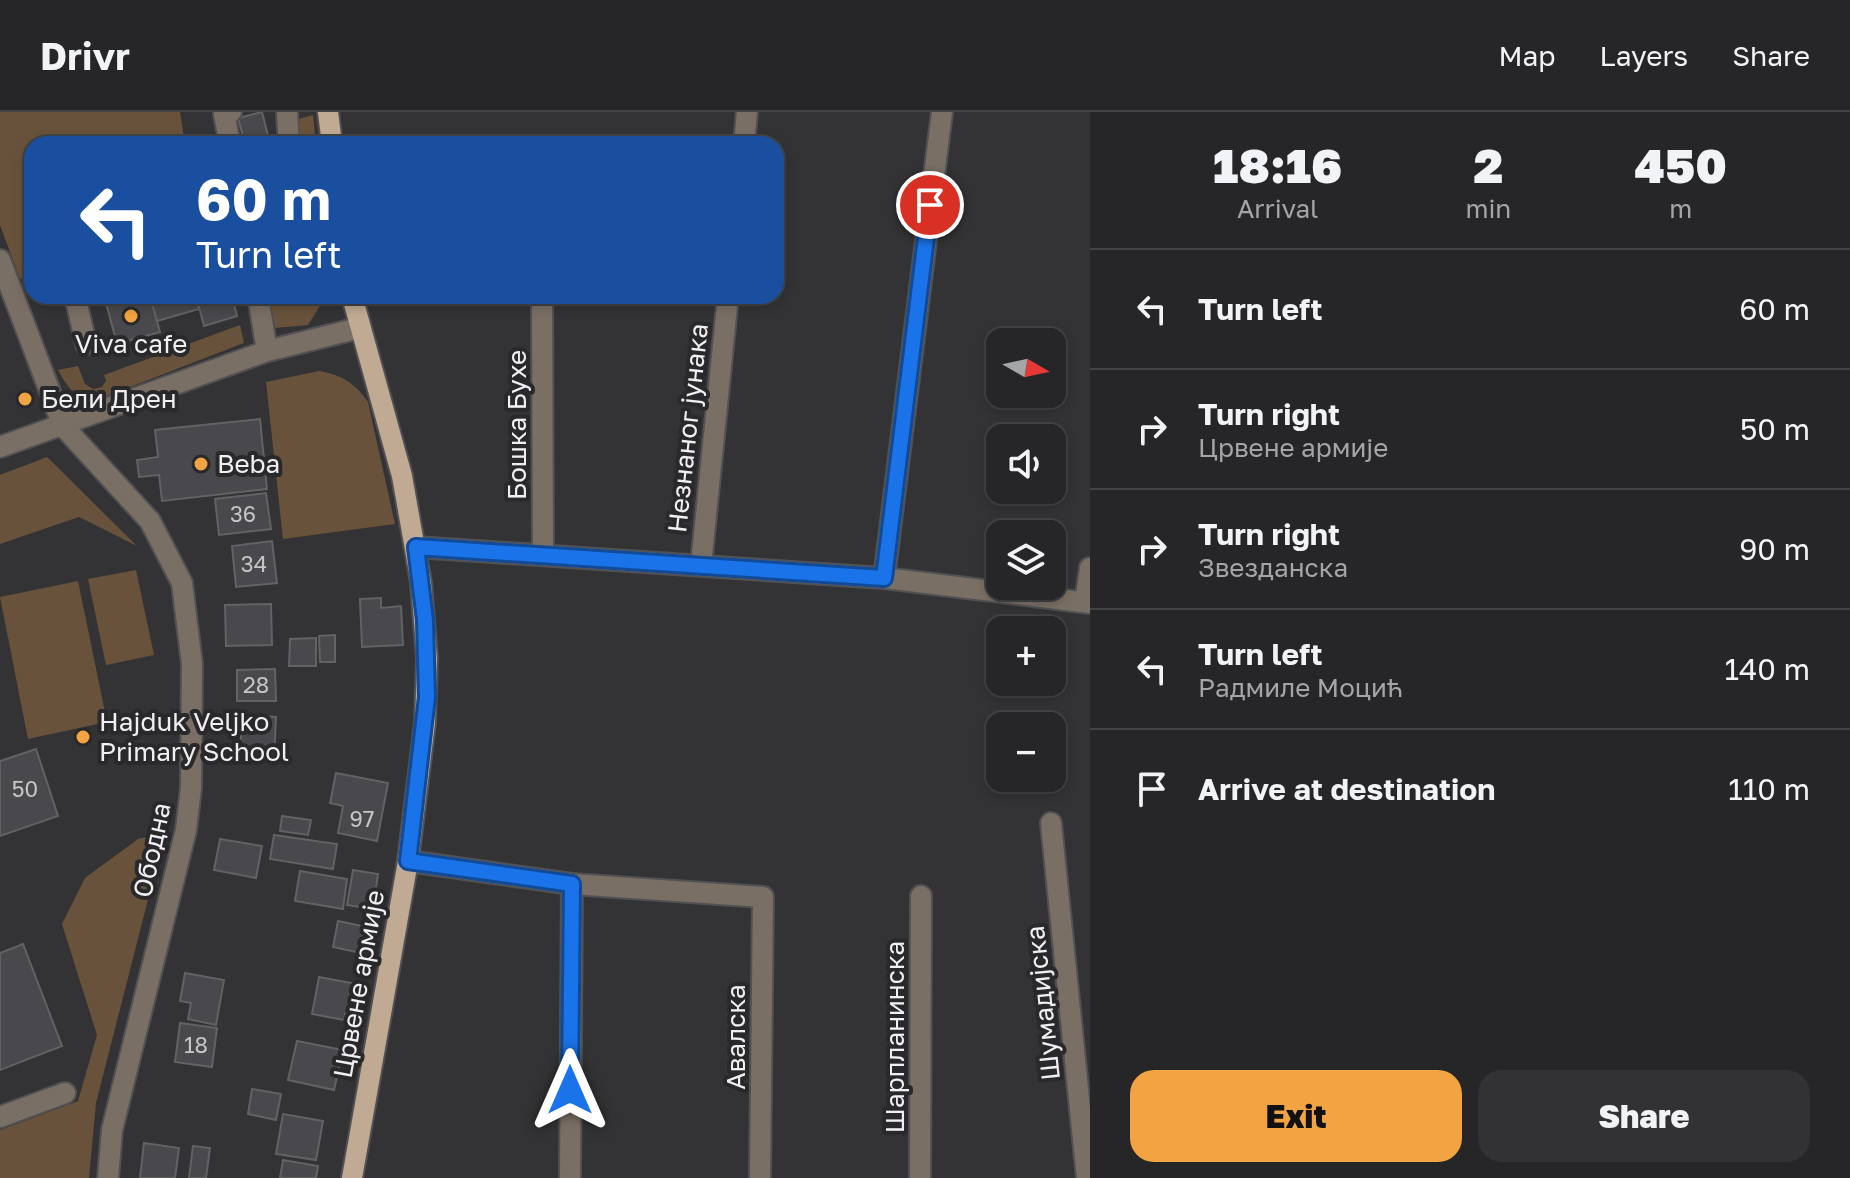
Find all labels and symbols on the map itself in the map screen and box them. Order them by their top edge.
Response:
pin [896,171,964,239]
marker: Viva cafe [122,307,140,325]
street label: Незнаног јунака [661,322,714,534]
place label: Viva cafe [75,328,187,359]
north arrow [986,328,1066,408]
street label: Бошка Бухе [501,350,532,500]
place label: Бели Дрен [41,383,177,414]
marker: Бели Дрен [16,390,34,408]
place label: Beba [217,448,280,479]
marker: Beba [192,455,210,473]
house number: 36 [230,500,256,527]
house number: 34 [241,550,267,577]
house number: 28 [243,671,269,698]
place label: Hajduk Veljko Primary School [99,706,289,767]
marker: Hajduk Veljko Primary School [74,728,92,746]
house number: 50 [12,775,38,802]
street label: Ободна [126,800,177,900]
house number: 97 [350,805,374,832]
street label: Црвене армије [327,887,390,1080]
street label: Шумадијска [1019,924,1066,1082]
street label: Шарпланинска [879,941,910,1133]
street label: Авалска [720,984,751,1090]
house number: 18 [184,1031,208,1058]
position arrow [528,1048,612,1132]

